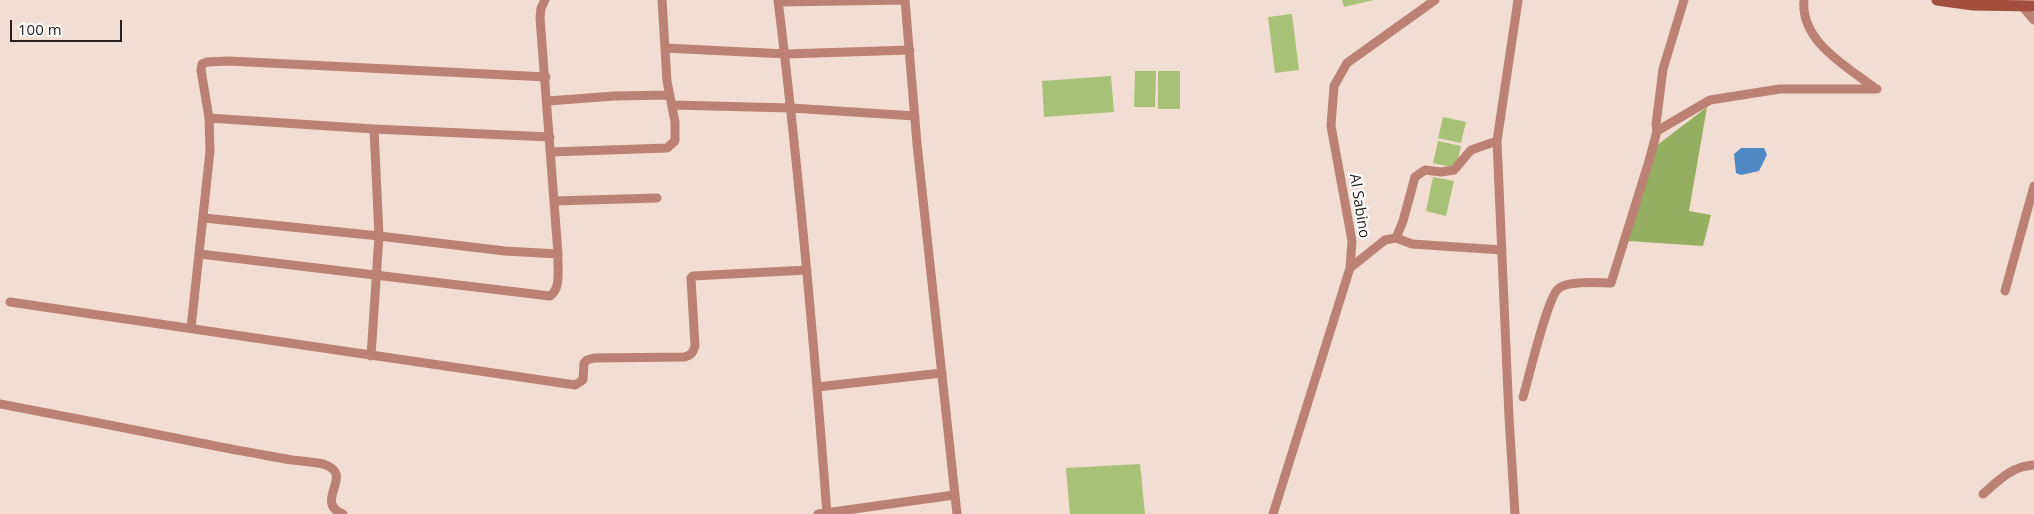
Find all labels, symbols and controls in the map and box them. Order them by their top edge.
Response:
scale bar [12,10,125,42]
text: 100 m [18,19,62,39]
street label: Al Sabino [1345,173,1373,239]

